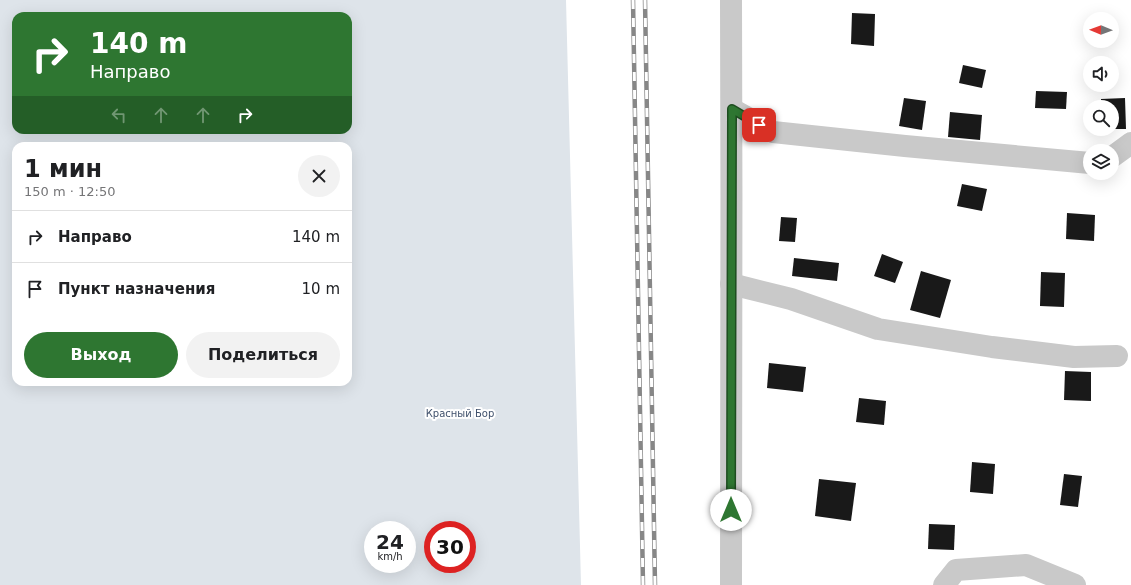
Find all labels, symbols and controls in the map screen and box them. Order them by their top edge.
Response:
north arrow [1083,12,1119,48]
map controls [1083,12,1119,180]
text: 140 m [90,27,187,60]
icon: right [24,28,76,80]
button: sound [1083,56,1119,92]
text: Направо [90,61,170,82]
button: search [1083,100,1119,136]
icon: left [108,104,130,126]
icon: ahead [150,104,172,126]
icon: ahead [192,104,214,126]
icon: right [234,104,256,126]
pin [742,108,776,142]
icon: arrive [748,114,770,136]
button: layers [1083,144,1119,180]
text: 1 мин [24,155,102,183]
button: close [298,155,340,197]
text: 150 m · 12:50 [24,184,115,199]
icon: right [24,226,46,248]
text: Направо [58,228,132,246]
text: 140 m [292,228,340,246]
icon: arrive [24,278,46,300]
text: Пункт назначения [58,280,215,298]
text: 10 m [302,280,340,298]
button: Выход [24,332,178,378]
button: Поделиться [186,332,340,378]
park label: Красный Бор [426,408,494,419]
position arrow [710,489,752,531]
speed limit sign: 30 [424,521,476,573]
text: 24 [376,530,404,554]
text: km/h [377,551,403,562]

